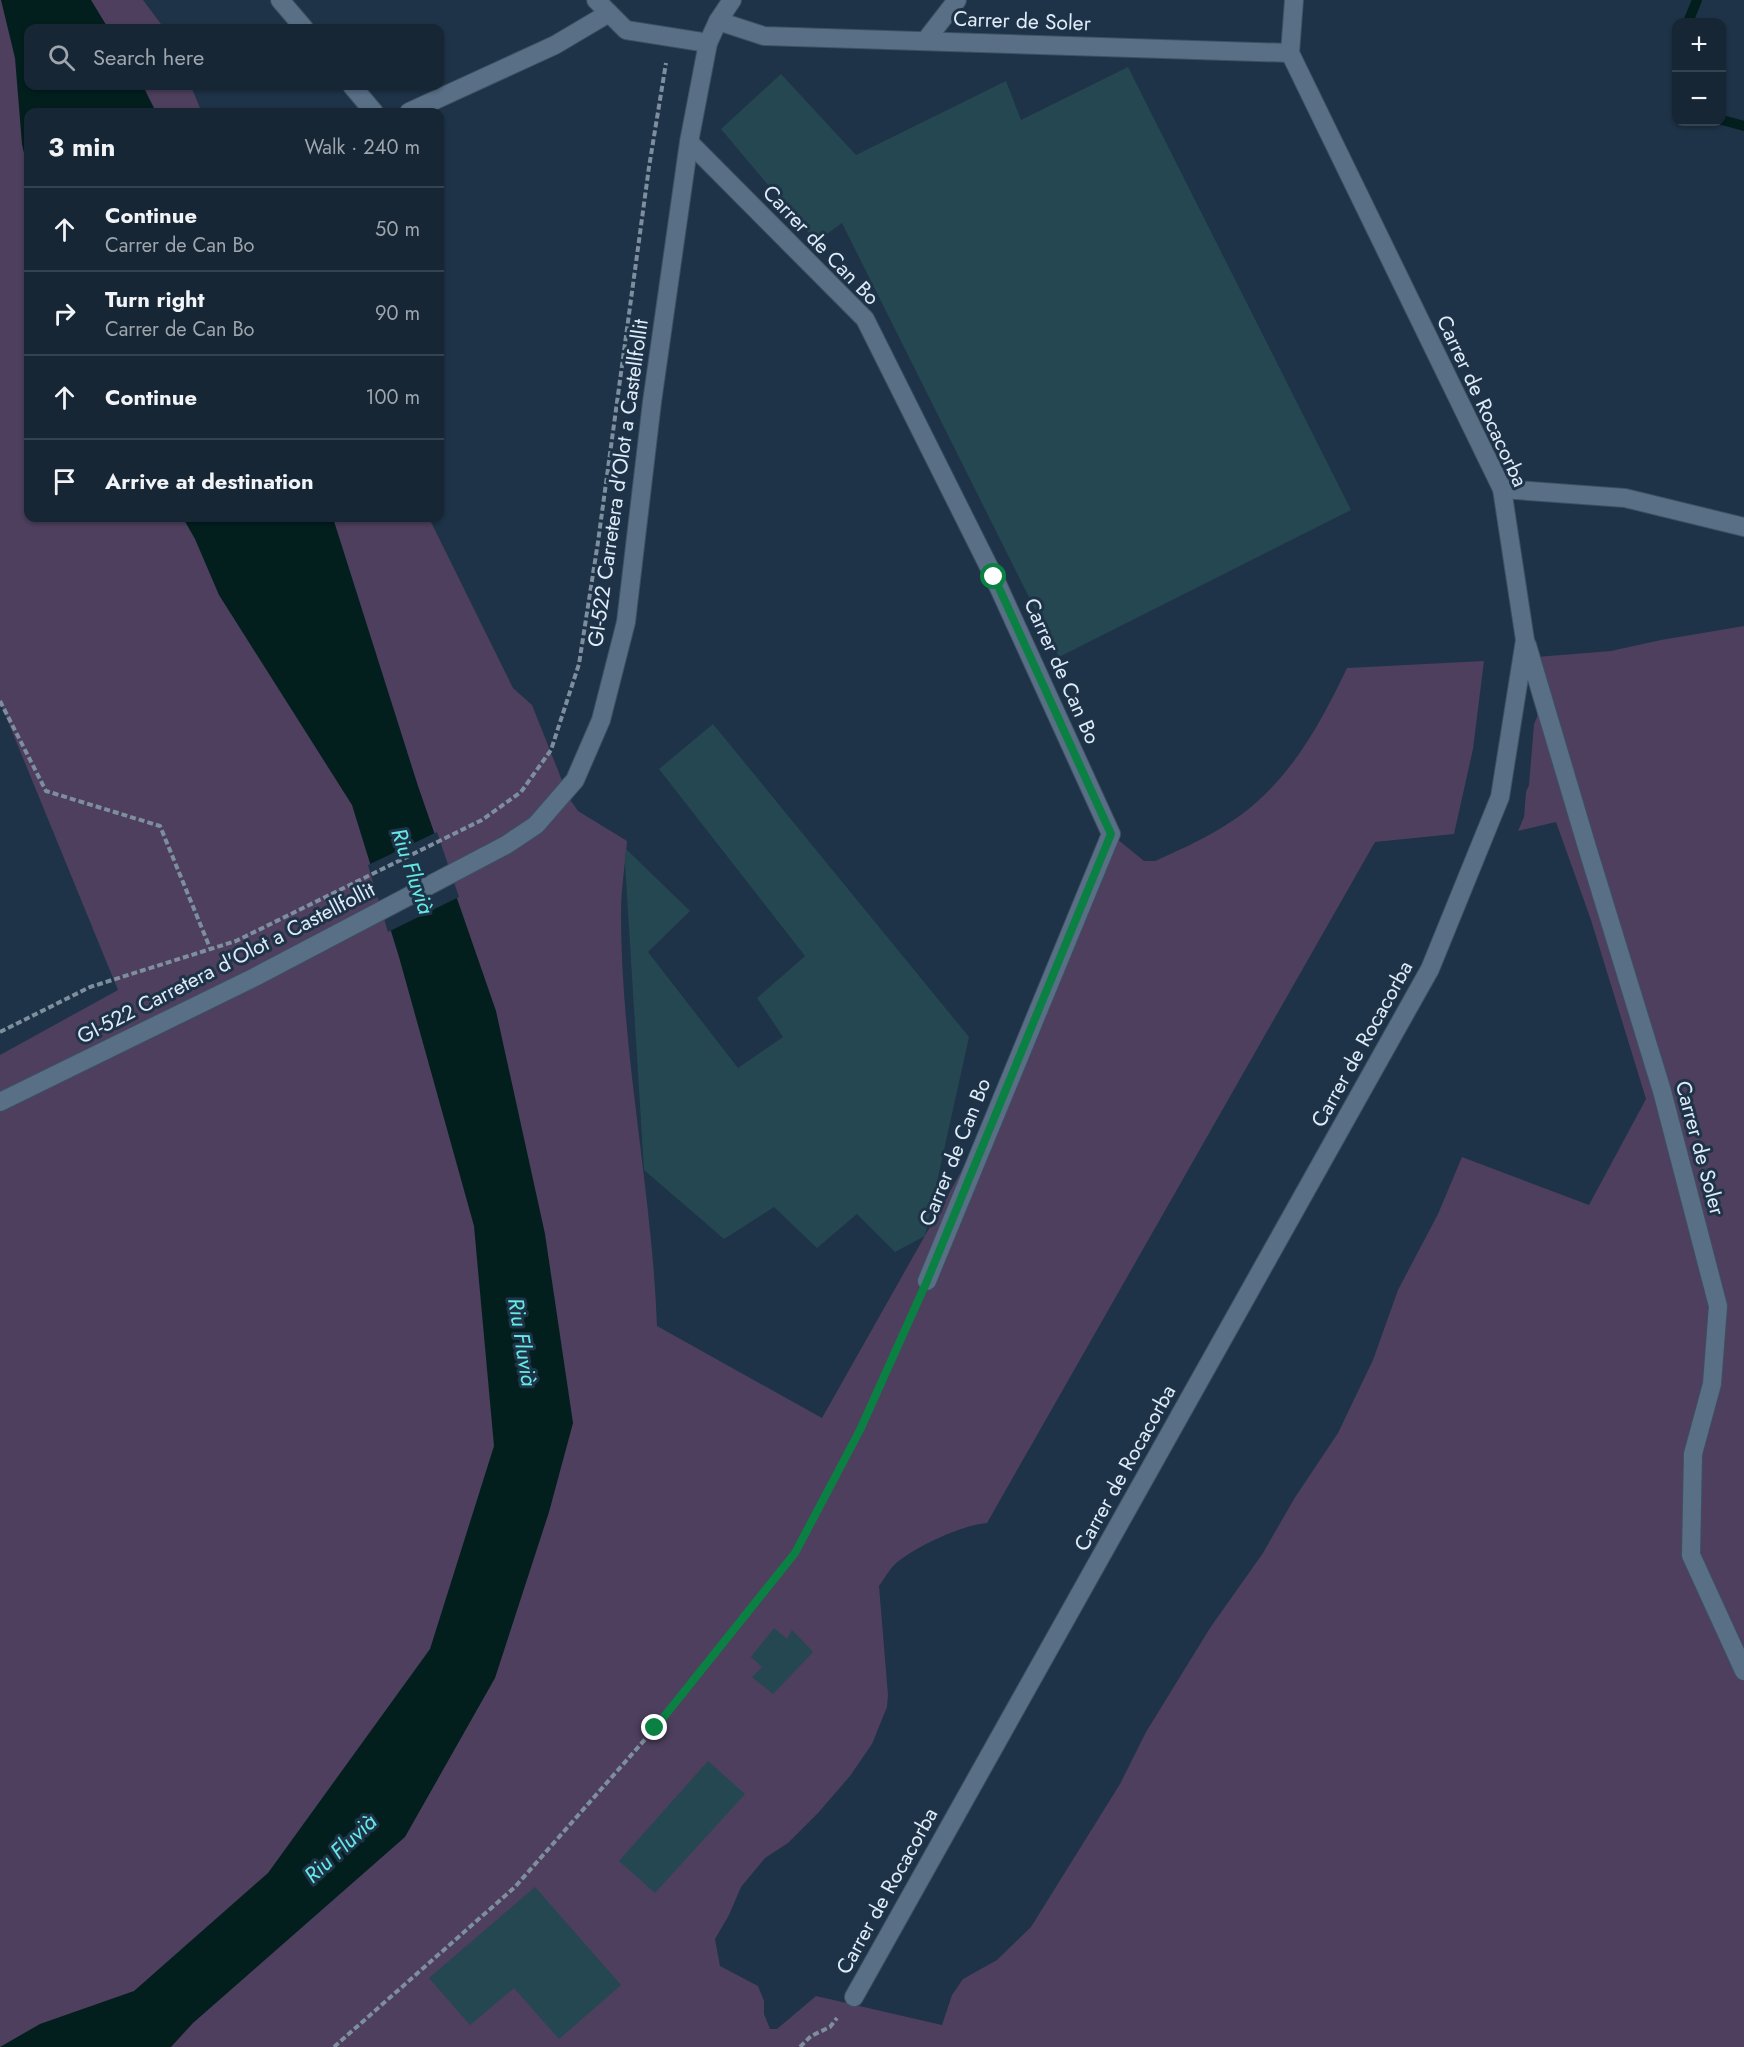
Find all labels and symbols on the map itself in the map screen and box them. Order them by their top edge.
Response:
street label: Carrer de Soler [953,4,1092,38]
street label: Carrer de Can Bo [756,178,886,312]
street label: Carrer de Rocacorba [1429,310,1535,492]
street label: GI-522 Carretera d'Olot a Castellfollit [580,317,656,649]
route start [980,563,1006,589]
street label: Carrer de Can Bo [1016,593,1108,749]
water label: Riu Fluvià [383,824,443,918]
street label: GI-522 Carretera d'Olot a Castellfollit [72,875,380,1051]
street label: Carrer de Rocacorba [1304,955,1420,1133]
street label: Carrer de Can Bo [912,1074,998,1230]
street label: Carrer de Soler [1668,1078,1733,1219]
water label: Riu Fluvià [500,1295,546,1389]
street label: Carrer de Rocacorba [1067,1379,1183,1557]
route end [641,1714,667,1740]
street label: Carrer de Rocacorba [829,1802,945,1980]
water label: Riu Fluvià [296,1806,384,1890]

